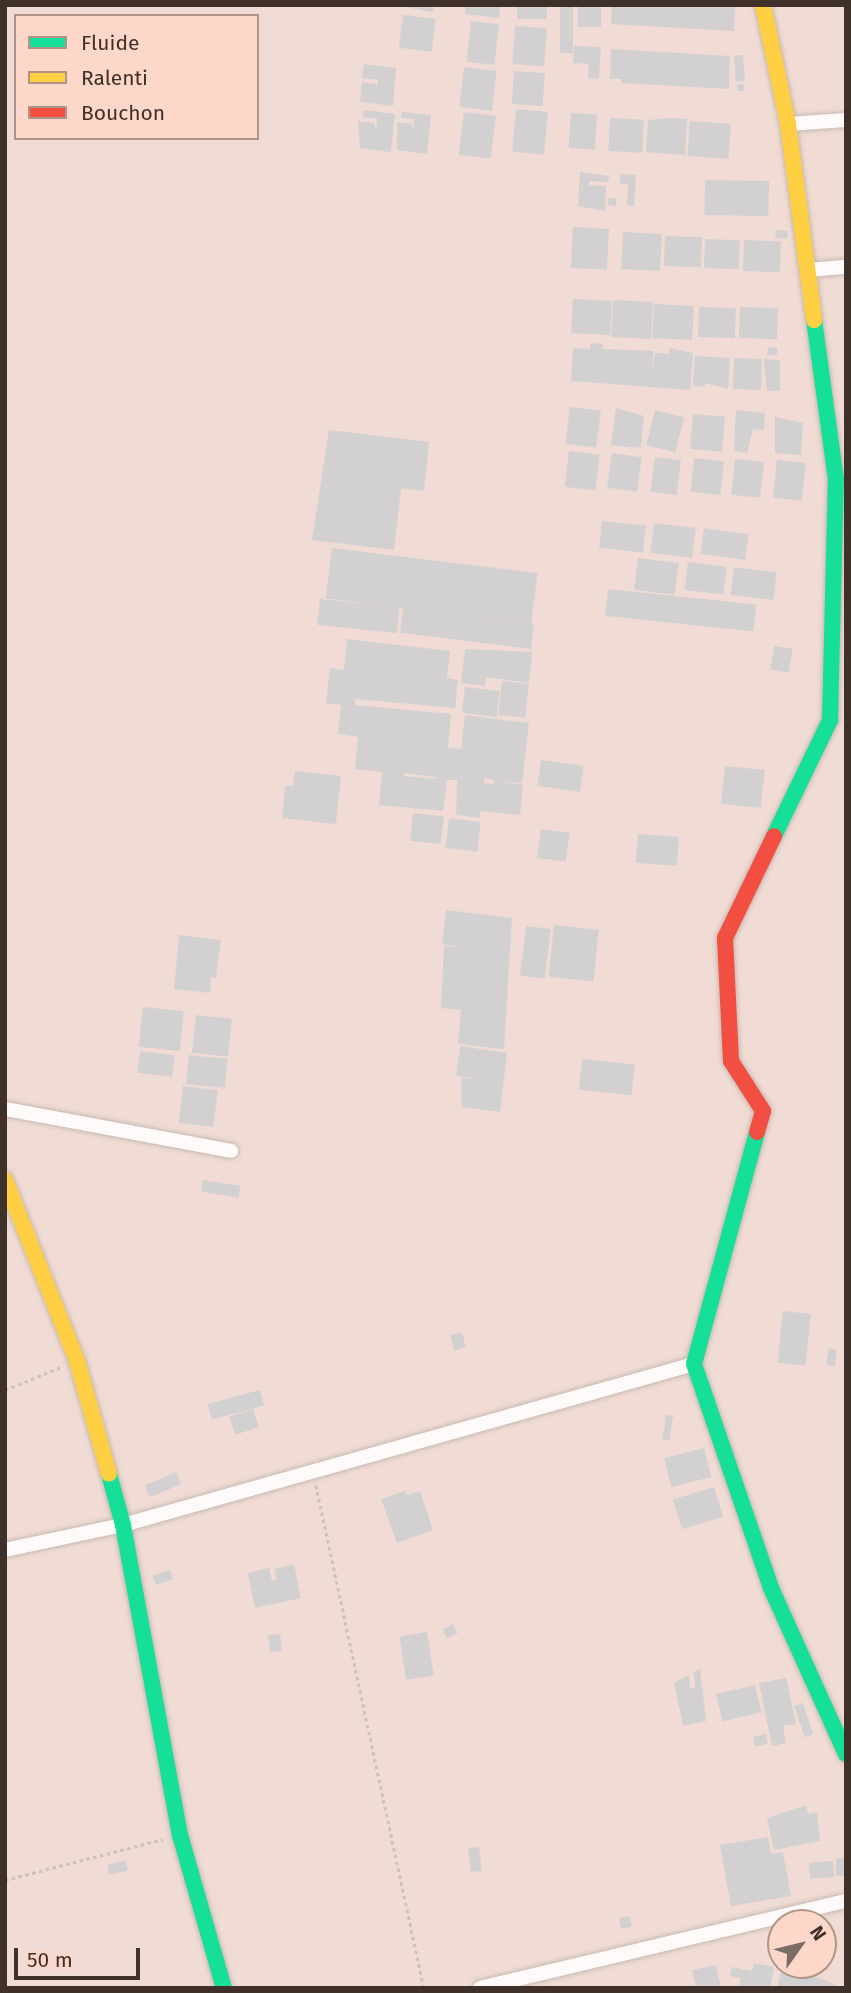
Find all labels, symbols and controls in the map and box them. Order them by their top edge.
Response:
legend [14,14,259,140]
text: Fluide [81,30,139,56]
text: Ralenti [81,65,148,91]
text: Bouchon [81,100,165,126]
north arrow [767,1909,837,1979]
text: N [805,1921,831,1945]
scale bar [18,1934,144,1978]
text: 50 m [27,1947,73,1973]

